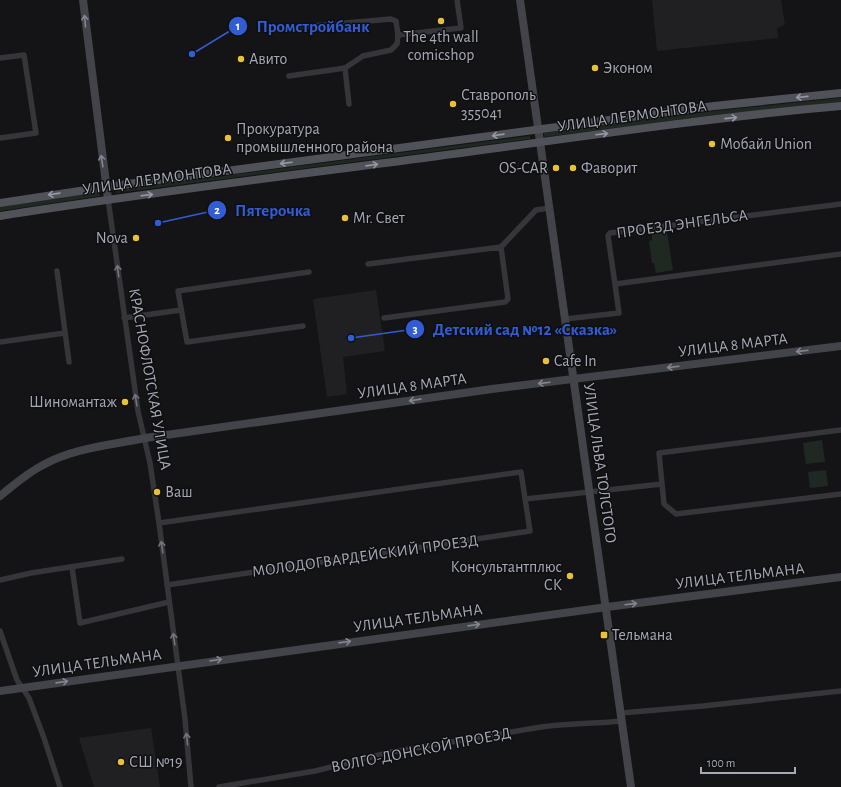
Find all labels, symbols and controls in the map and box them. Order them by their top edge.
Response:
callout: Промстройбанк [228,11,377,40]
one-way arrow [82,15,89,28]
marker: The 4th wall comicshop [436,16,446,26]
text: Промстройбанк [256,18,370,35]
text: 1 [236,20,240,32]
place label: The 4th wall comicshop [403,29,479,63]
place label: Авито [249,51,287,67]
marker: Авито [236,54,246,64]
place label: Эконом [603,60,653,76]
marker: Эконом [590,63,600,73]
place label: Ставрополь 355041 [461,87,536,121]
one-way arrow [796,93,809,100]
street label: УЛИЦА ЛЕРМОНТОВА [557,98,708,134]
marker: Ставрополь 355041 [448,99,458,109]
one-way arrow [724,114,737,121]
place label: Прокуратура промышленного района [236,121,393,155]
one-way arrow [595,130,608,138]
one-way arrow [492,131,505,139]
marker: Прокуратура промышленного района [223,133,233,143]
place label: Мобайл Union [720,136,812,152]
marker: Мобайл Union [707,139,717,149]
one-way arrow [98,155,106,168]
one-way arrow [280,159,293,167]
place label: OS-CAR [499,160,548,176]
place label: Фаворит [581,160,637,176]
street label: УЛИЦА ЛЕРМОНТОВА [82,161,233,197]
one-way arrow [365,161,378,168]
marker: OS-CAR [551,163,561,173]
marker: Фаворит [568,163,578,173]
one-way arrow [48,190,61,198]
one-way arrow [140,191,153,199]
callout: Пятерочка [207,195,319,224]
text: Пятерочка [235,202,311,219]
text: 2 [214,204,220,216]
street label: ПРОЕЗД ЭНГЕЛЬСА [615,207,749,241]
place label: Mr. Свет [353,210,405,226]
marker: Mr. Свет [340,213,350,223]
place label: Nova [96,230,128,246]
marker: Nova [131,233,141,243]
one-way arrow [114,265,122,278]
street label: КРАСНОФЛОТСКАЯ УЛИЦА [126,287,174,472]
callout: Детский сад №12 «Сказка» [405,314,625,343]
text: Детский сад №12 «Сказка» [433,321,617,338]
text: 3 [412,323,418,335]
street label: УЛИЦА 8 МАРТА [678,330,789,360]
one-way arrow [796,347,809,355]
place label: Cafe In [554,353,597,369]
marker: Cafe In [541,356,551,366]
one-way arrow [667,363,680,370]
street label: УЛИЦА 8 МАРТА [357,370,468,402]
one-way arrow [538,379,551,387]
street label: УЛИЦА ЛЬВА ТОЛСТОГО [581,382,619,544]
place label: Шиномантаж [29,394,118,410]
one-way arrow [132,394,140,407]
one-way arrow [409,396,422,404]
marker: Шиномантаж [120,397,130,407]
place label: Ваш [165,484,193,500]
marker: Ваш [152,487,162,497]
street label: МОЛОДОГВАРДЕЙСКИЙ ПРОЕЗД [251,531,479,580]
one-way arrow [158,541,166,554]
place label: Консультантплюс СК [450,559,562,593]
street label: УЛИЦА ТЕЛЬМАНА [675,560,806,592]
marker: Консультантплюс СК [565,571,575,581]
one-way arrow [624,600,637,608]
street label: УЛИЦА ТЕЛЬМАНА [353,601,484,635]
one-way arrow [467,621,480,629]
place label: Тельмана [612,627,673,643]
marker: Тельмана [599,630,609,640]
one-way arrow [170,633,178,646]
one-way arrow [338,638,351,646]
street label: УЛИЦА ТЕЛЬМАНА [32,646,163,680]
one-way arrow [209,656,222,664]
one-way arrow [55,678,68,686]
street label: ВОЛГО-ДОНСКОЙ ПРОЕЗД [330,724,512,775]
one-way arrow [183,733,190,746]
scale bar [701,749,795,775]
place label: СШ №19 [129,754,183,770]
marker: СШ №19 [116,757,126,767]
text: 100 m [707,757,735,769]

